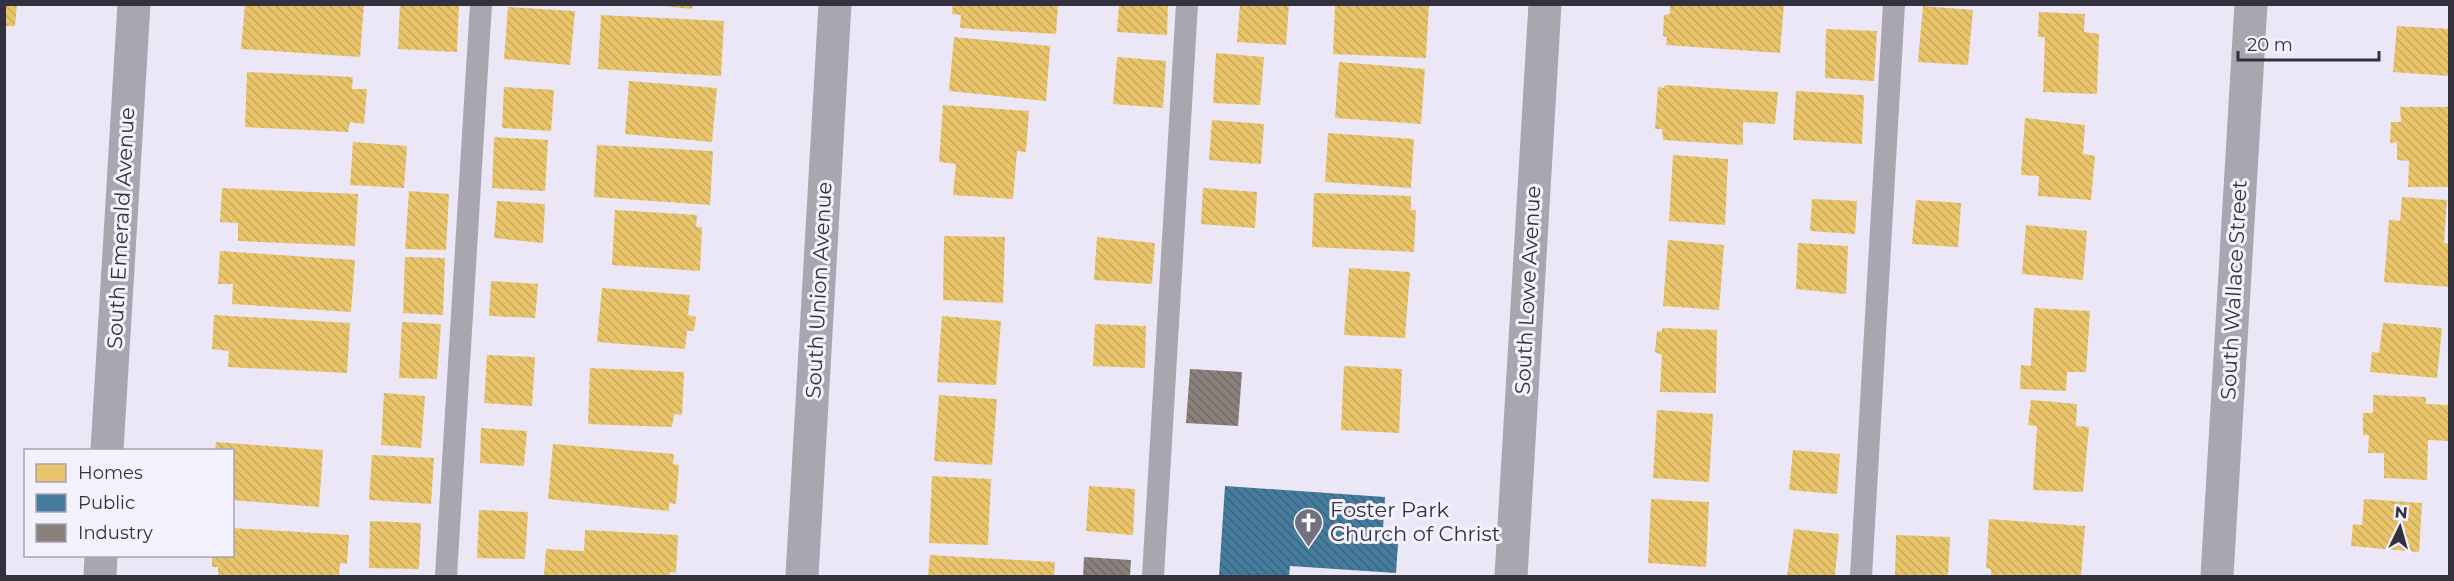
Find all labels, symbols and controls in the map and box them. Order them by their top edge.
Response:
scale bar [2238,24,2379,62]
text: 20 m [2247,34,2293,56]
street label: South Emerald Avenue [102,106,139,349]
street label: South Wallace Street [2215,179,2252,400]
street label: South Union Avenue [800,181,837,399]
street label: South Lowe Avenue [1510,185,1545,395]
legend [24,449,234,557]
text: Homes [78,462,143,484]
text: Public [78,492,135,514]
place label: Foster Park Church of Christ [1330,497,1500,546]
north arrow [2370,497,2430,557]
text: N [2394,503,2409,523]
church icon: Foster Park Church of Christ [1293,506,1325,548]
text: Industry [78,522,153,544]

